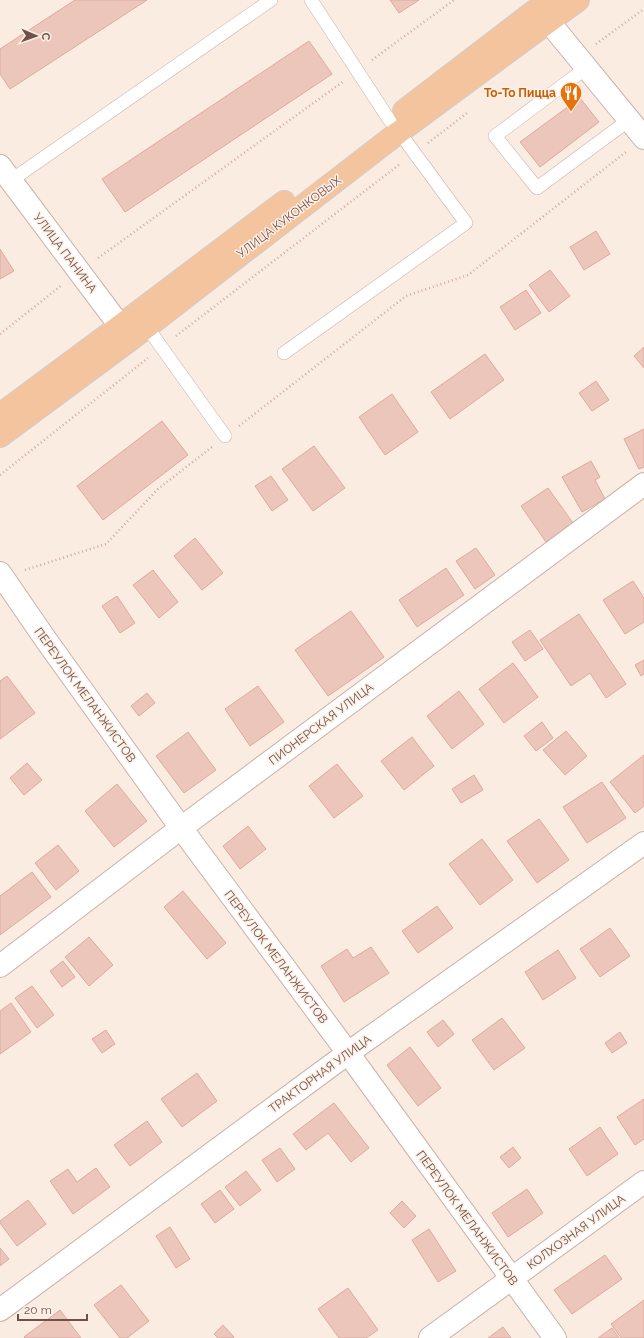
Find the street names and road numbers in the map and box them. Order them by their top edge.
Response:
street label: УЛИЦА КУКОНКОВЫХ [234,173,344,261]
street label: УЛИЦА ПАНИНА [30,210,100,296]
street label: ПЕРЕУЛОК МЕЛАНЖИСТОВ [31,625,139,765]
street label: ПИОНЕРСКАЯ УЛИЦА [266,680,376,768]
street label: ПЕРЕУЛОК МЕЛАНЖИСТОВ [221,888,331,1026]
street label: ТРАКТОРНАЯ УЛИЦА [266,1032,374,1116]
street label: ПЕРЕУЛОК МЕЛАНЖИСТОВ [413,1148,521,1288]
street label: КОЛХОЗНАЯ УЛИЦА [524,1192,628,1272]

